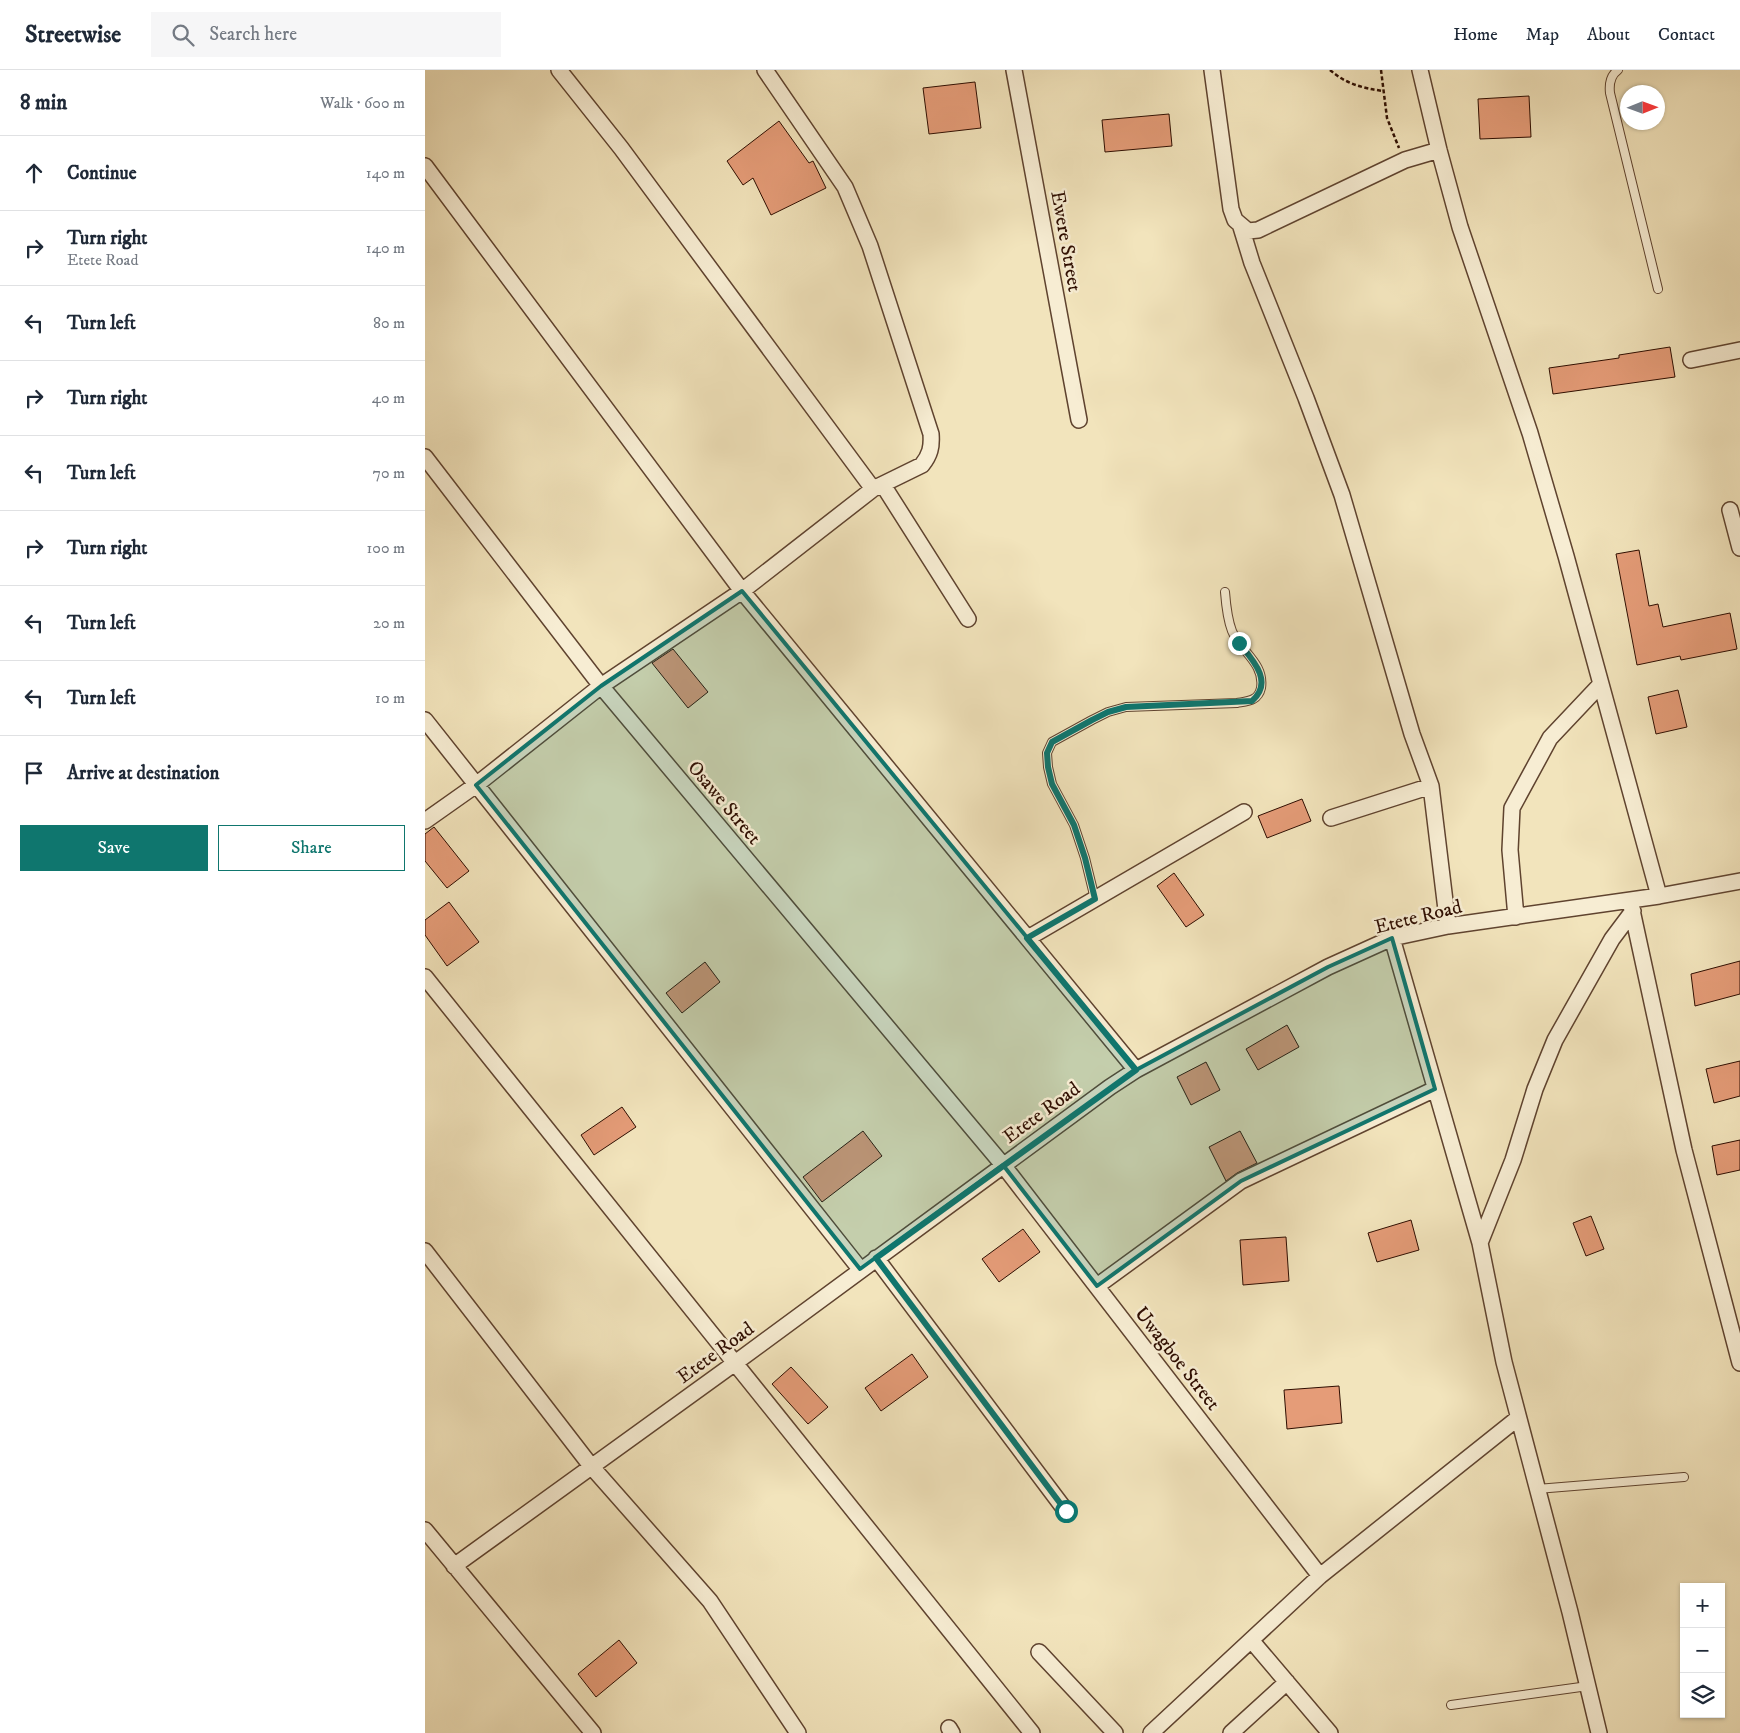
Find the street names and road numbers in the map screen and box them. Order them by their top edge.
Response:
street label: Ewere Street [1044,189,1087,294]
street label: Osawe Street [682,756,766,850]
street label: Etete Road [1372,895,1465,940]
street label: Etete Road [998,1077,1085,1150]
street label: Uwagboe Street [1128,1302,1225,1416]
street label: Etete Road [672,1317,759,1390]

